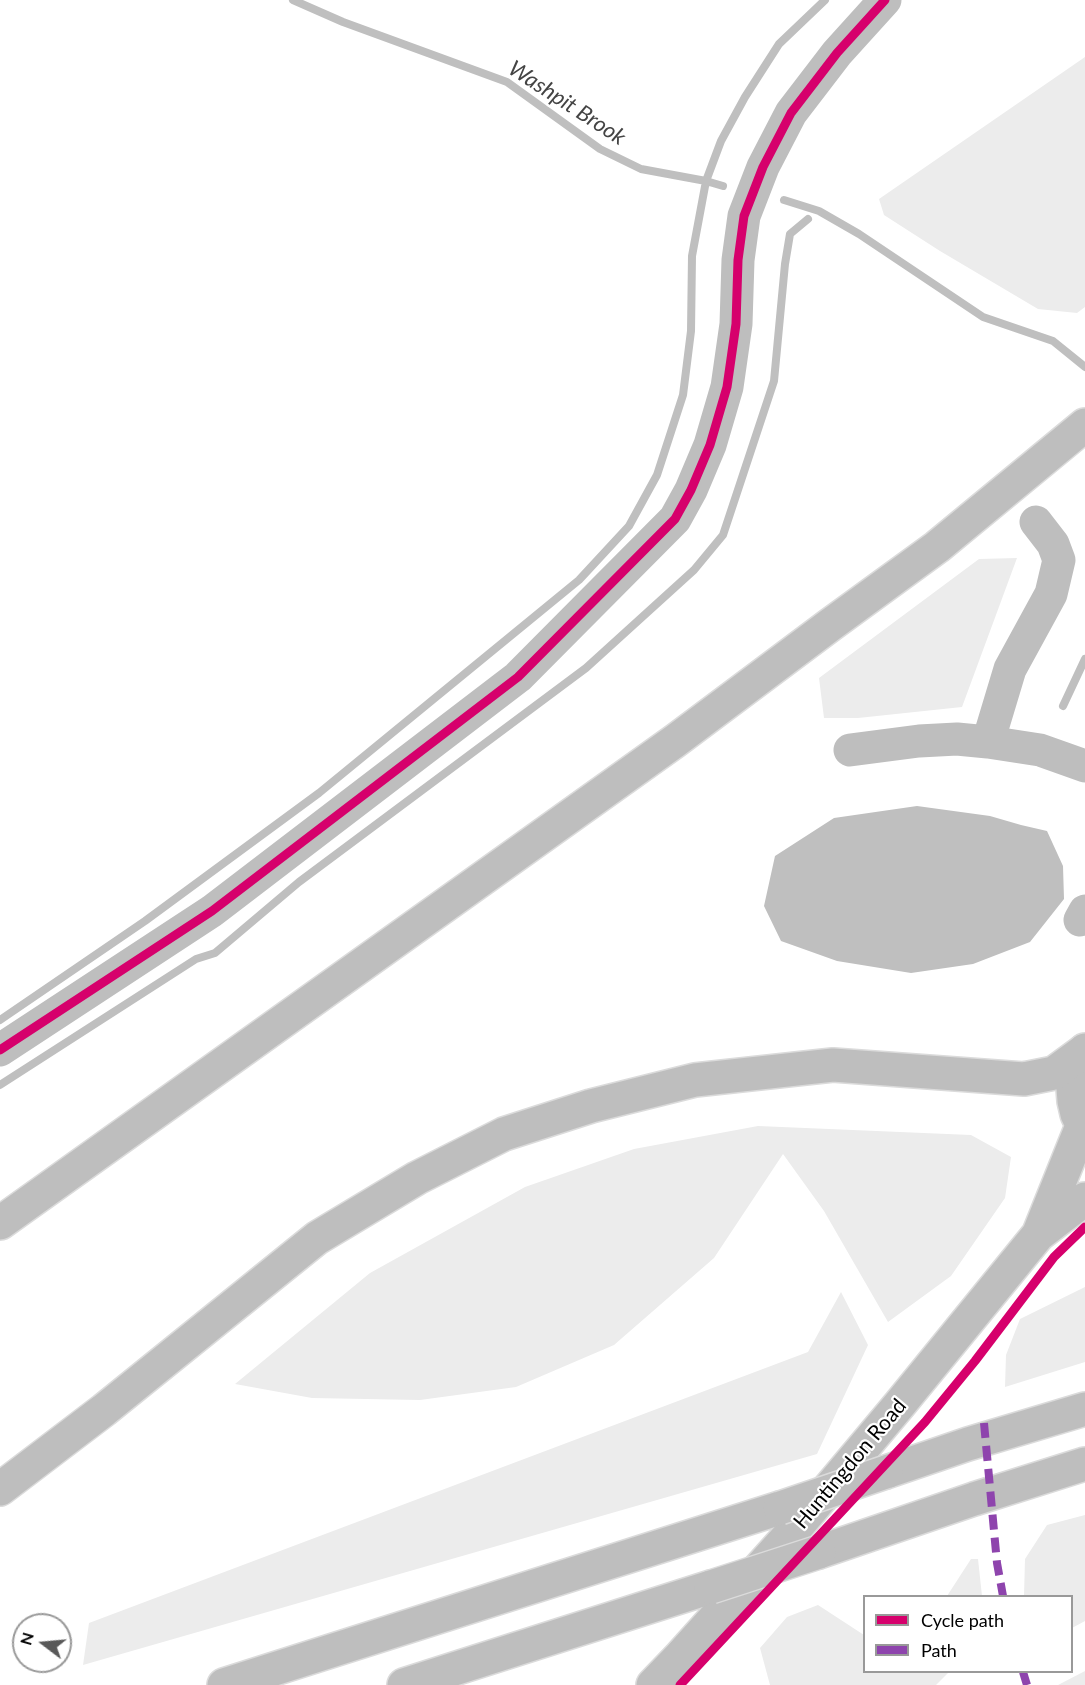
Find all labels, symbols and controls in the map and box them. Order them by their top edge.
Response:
water label: Washpit Brook [503,55,631,151]
street label: Huntingdon Road [788,1394,912,1534]
legend [863,1595,1073,1673]
text: Cycle path [921,1609,1004,1631]
north arrow [12,1613,72,1673]
text: N [15,1630,37,1647]
text: Path [921,1639,957,1661]

